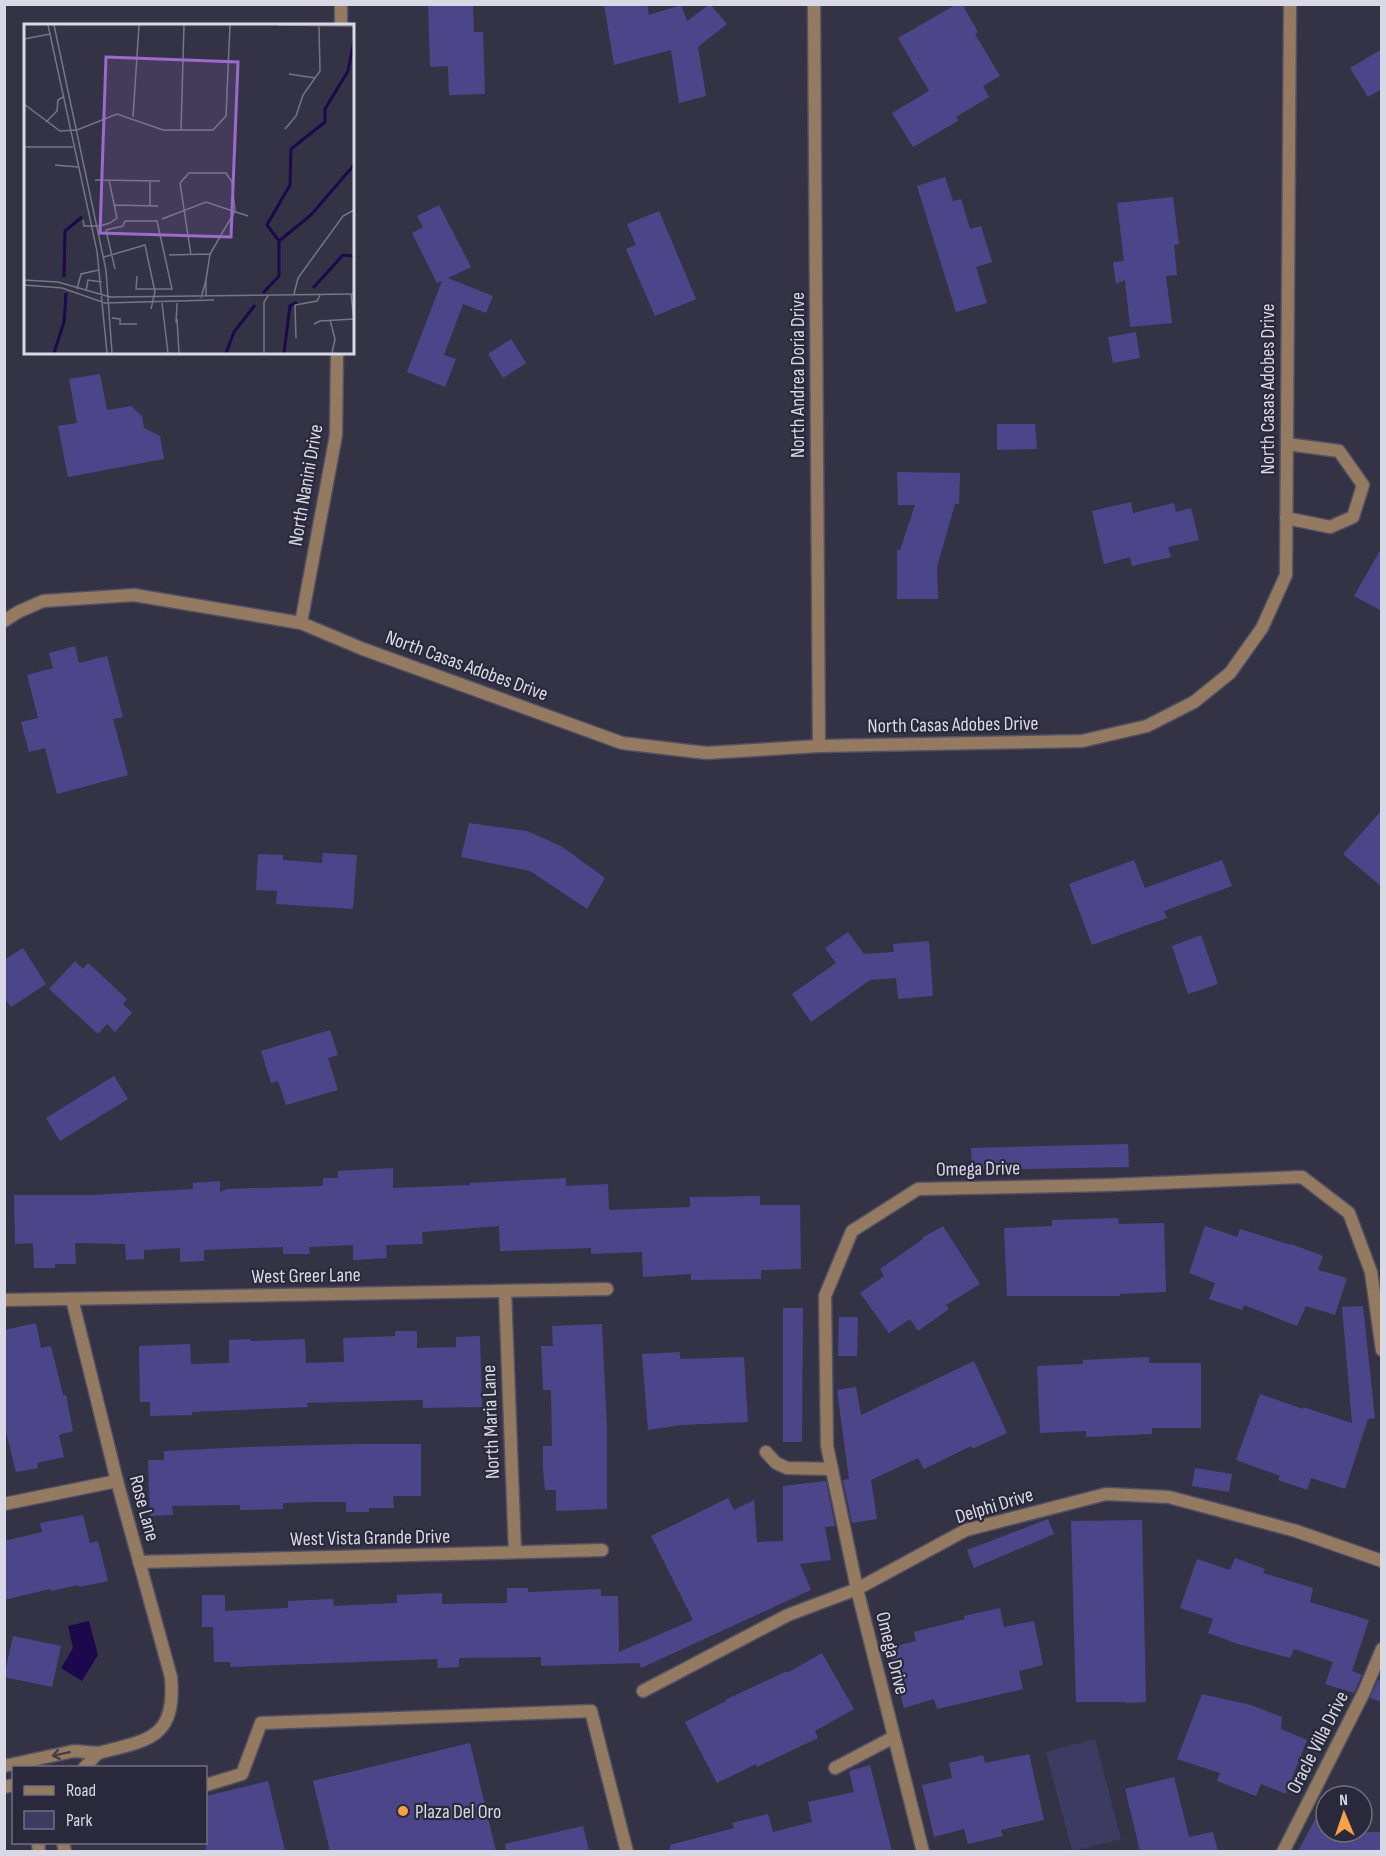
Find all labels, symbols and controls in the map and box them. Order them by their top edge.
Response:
inset map [24,24,354,354]
street label: North Andrea Doria Drive [786,292,810,458]
street label: North Casas Adobes Drive [1256,303,1280,475]
street label: North Nanini Drive [283,423,328,548]
street label: North Casas Adobes Drive [382,625,551,706]
street label: North Casas Adobes Drive [867,712,1039,738]
street label: Omega Drive [936,1156,1020,1182]
street label: West Greer Lane [251,1263,361,1289]
street label: North Maria Lane [477,1365,505,1479]
street label: Rose Lane [124,1473,164,1544]
street label: Delphi Drive [952,1483,1036,1529]
street label: West Vista Grande Drive [290,1525,450,1551]
street label: Omega Drive [870,1609,914,1697]
street label: Oracle Villa Drive [1282,1687,1354,1798]
one-way arrow [52,1749,71,1760]
legend [12,1766,207,1844]
text: Road [66,1780,96,1801]
north arrow [1314,1784,1374,1844]
text: N [1339,1791,1348,1810]
place label: Plaza Del Oro [415,1800,501,1824]
marker: Plaza Del Oro [396,1804,410,1818]
text: Park [66,1810,92,1831]

